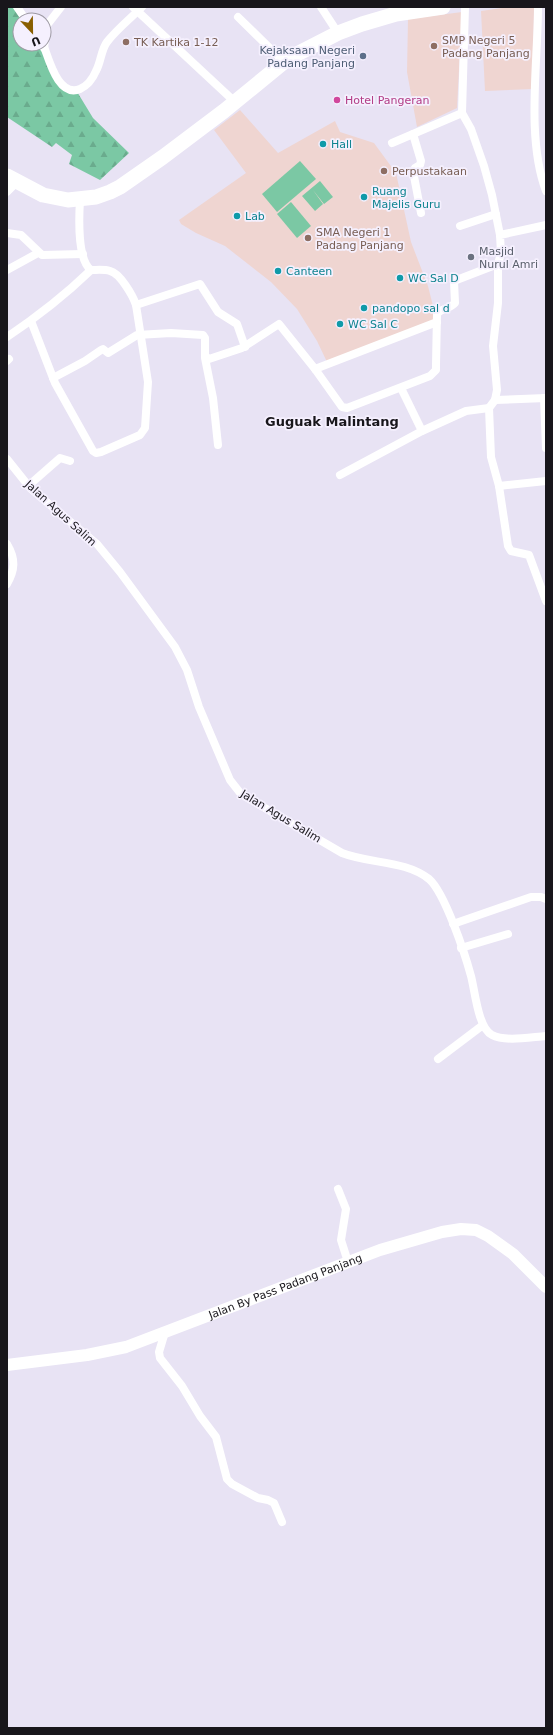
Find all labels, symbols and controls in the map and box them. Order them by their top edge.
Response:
north arrow [12,12,52,52]
text: U [29,33,42,49]
place label: SMP Negeri 5 Padang Panjang [442,34,530,60]
place label: TK Kartika 1-12 [133,36,218,49]
marker: TK Kartika 1-12 [121,37,131,47]
marker: SMP Negeri 5 Padang Panjang [429,41,439,51]
place label: Kejaksaan Negeri Padang Panjang [259,44,355,70]
marker: Kejaksaan Negeri Padang Panjang [358,51,368,61]
place label: Hotel Pangeran [345,94,429,107]
marker: Hotel Pangeran [332,95,342,105]
place label: Hall [331,138,352,151]
marker: Hall [318,139,328,149]
place label: Perpustakaan [392,165,467,178]
marker: Perpustakaan [379,166,389,176]
place label: Ruang Majelis Guru [372,185,440,211]
marker: Ruang Majelis Guru [359,192,369,202]
place label: Lab [245,210,265,223]
marker: Lab [232,211,242,221]
place label: SMA Negeri 1 Padang Panjang [316,226,404,252]
marker: SMA Negeri 1 Padang Panjang [303,233,313,243]
place label: Masjid Nurul Amri [479,245,538,271]
marker: Masjid Nurul Amri [466,252,476,262]
place label: Canteen [286,265,332,278]
marker: Canteen [273,266,283,276]
place label: WC Sal D [408,272,459,285]
marker: WC Sal D [395,273,405,283]
place label: pandopo sal d [372,302,450,315]
marker: pandopo sal d [359,303,369,313]
place label: WC Sal C [348,318,398,331]
marker: WC Sal C [335,319,345,329]
district label: Guguak Malintang [265,414,399,429]
street label: Jalan Agus Salim [22,477,99,549]
street label: Jalan Agus Salim [237,787,323,846]
street label: Jalan By Pass Padang Panjang [206,1251,364,1322]

